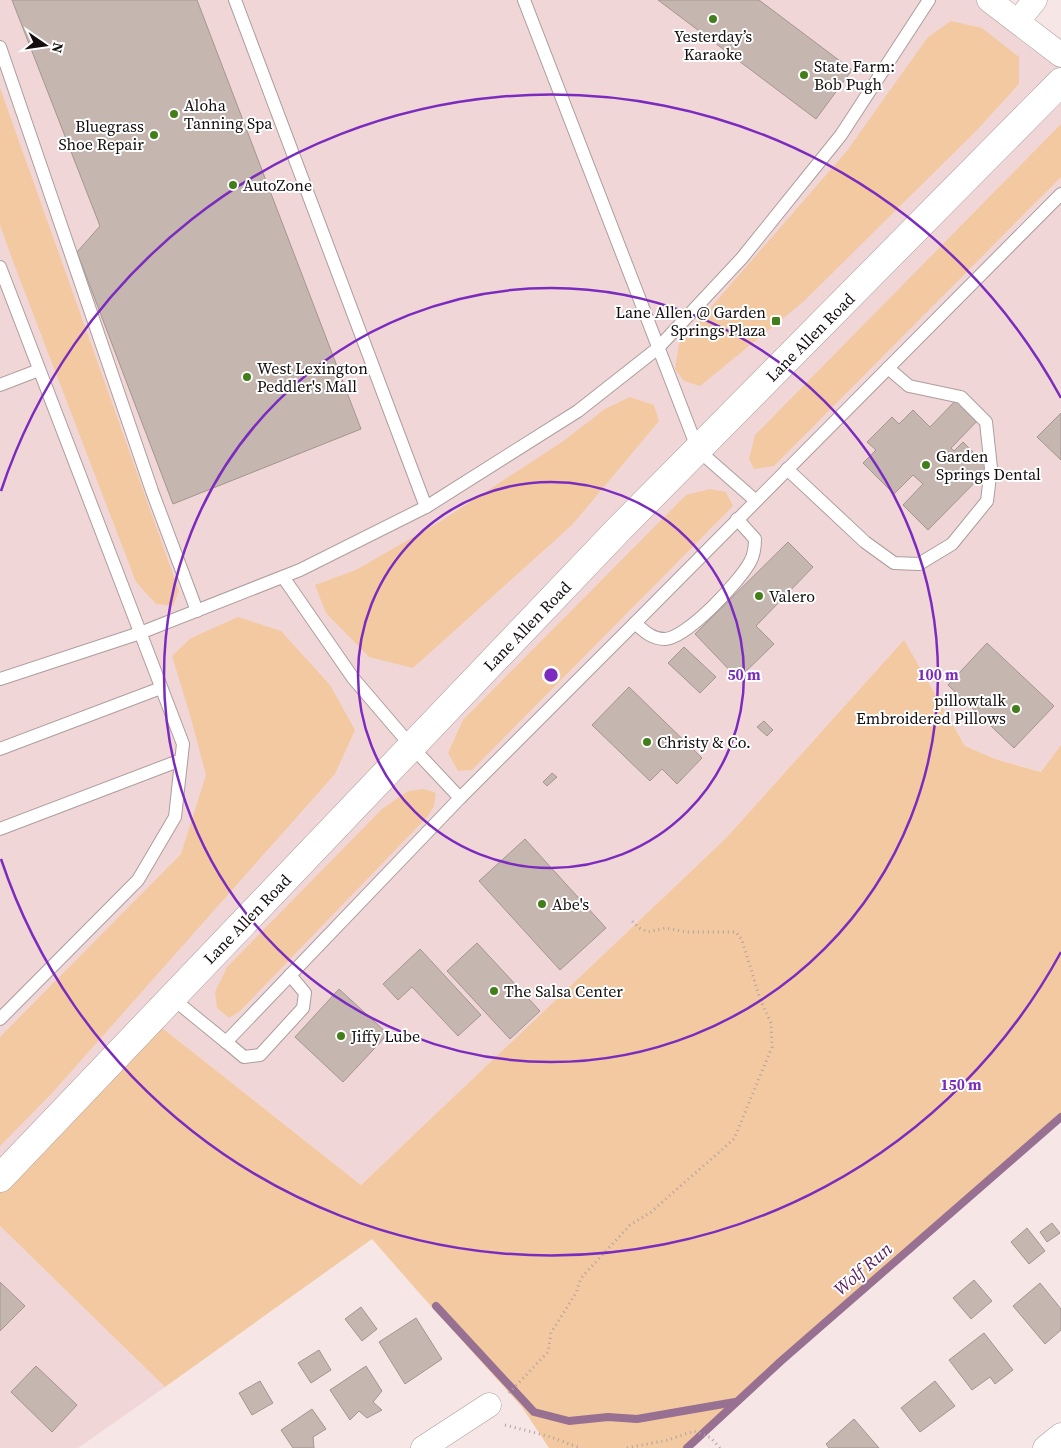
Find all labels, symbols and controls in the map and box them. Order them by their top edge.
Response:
marker: Yesterday’s Karaoke [707,13,719,25]
north arrow [20,20,70,70]
place label: Yesterday’s Karaoke [674,25,752,65]
text: N [47,41,69,55]
place label: State Farm: Bob Pugh [814,55,895,95]
marker: State Farm: Bob Pugh [798,69,810,81]
place label: Aloha Tanning Spa [184,94,273,134]
marker: Aloha Tanning Spa [168,108,180,120]
place label: Bluegrass Shoe Repair [58,115,144,155]
marker: Bluegrass Shoe Repair [148,129,160,141]
place label: AutoZone [243,174,312,196]
marker: AutoZone [227,179,239,191]
street label: Lane Allen Road [761,288,859,386]
place label: Lane Allen @ Garden Springs Plaza [615,301,767,341]
marker: Lane Allen @ Garden Springs Plaza [770,315,782,327]
place label: West Lexington Peddler's Mall [257,357,368,397]
marker: West Lexington Peddler's Mall [241,371,253,383]
place label: Garden Springs Dental [936,445,1041,485]
marker: Garden Springs Dental [920,459,932,471]
street label: Lane Allen Road [478,576,576,676]
place label: Valero [769,585,815,607]
marker: Valero [753,590,765,602]
text: 50 m [727,664,761,685]
text: 100 m [917,664,959,685]
centre of rings [542,666,560,684]
place label: pillowtalk Embroidered Pillows [856,689,1006,729]
marker: pillowtalk Embroidered Pillows [1010,703,1022,715]
place label: Christy & Co. [657,731,751,753]
marker: Christy & Co. [641,736,653,748]
street label: Lane Allen Road [198,869,296,969]
place label: Abe's [552,893,589,915]
marker: Abe's [536,898,548,910]
place label: The Salsa Center [504,980,623,1002]
marker: The Salsa Center [488,985,500,997]
place label: Jiffy Lube [350,1025,420,1047]
marker: Jiffy Lube [335,1030,347,1042]
text: 150 m [940,1074,982,1095]
water label: Wolf Run [828,1236,897,1301]

